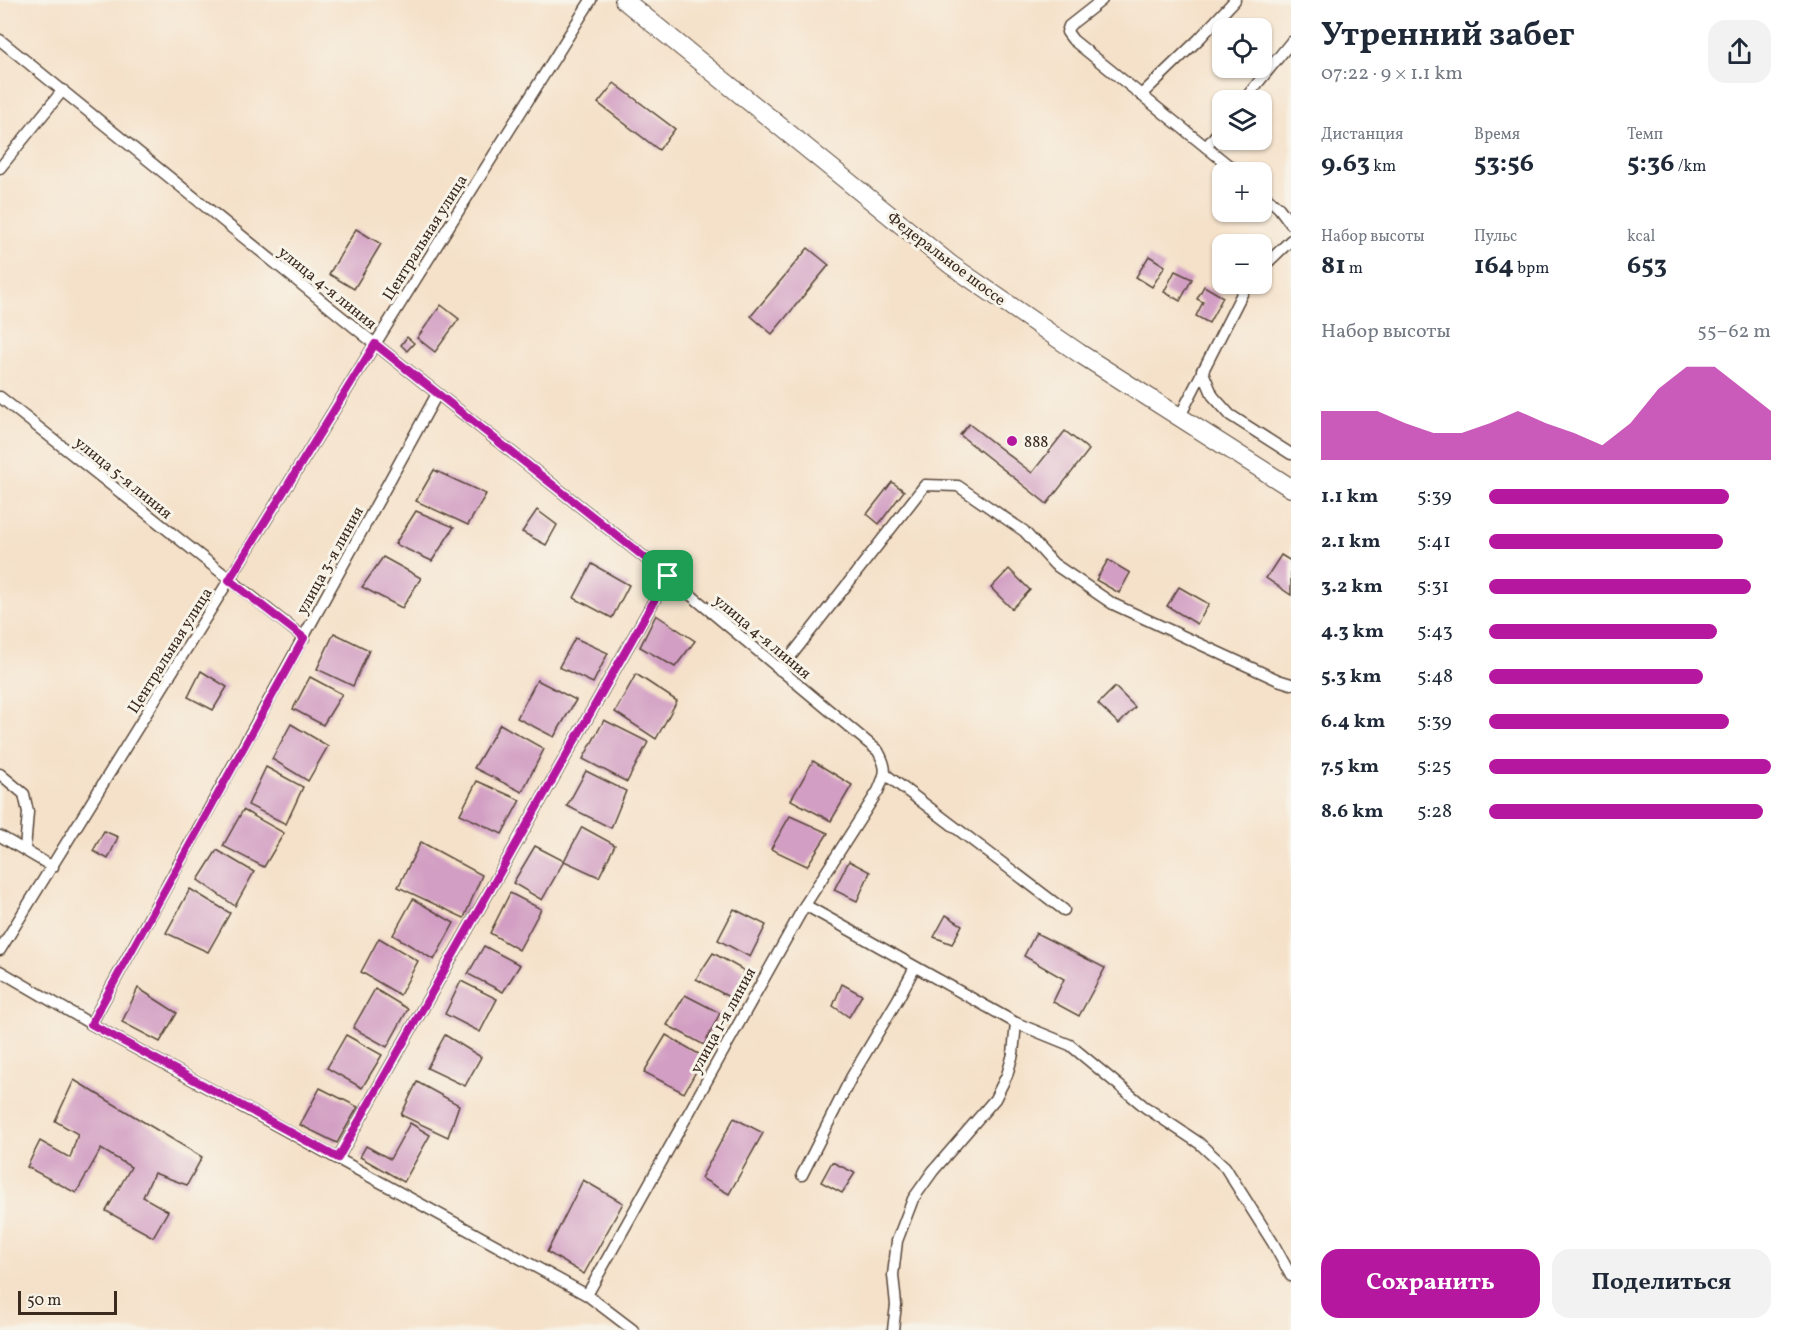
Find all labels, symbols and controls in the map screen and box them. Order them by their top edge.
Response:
text: Утренний забег [1321,14,1575,60]
map controls [1212,18,1272,294]
button: locate [1212,18,1272,78]
button: share [1708,20,1771,83]
text: 07:22 · 9 × 1.1 km [1321,60,1463,88]
button: layers [1212,90,1272,150]
text: Дистанция [1321,124,1403,146]
text: Время [1474,124,1520,146]
text: Темп [1627,124,1663,146]
text: 9.63 [1321,146,1370,182]
text: 53:56 [1474,146,1534,182]
text: 5:36 [1627,146,1674,182]
text: km [1370,156,1396,178]
text: /km [1674,156,1706,178]
button: + [1212,162,1272,222]
street label: Центральная улица [378,171,473,305]
street label: Федеральное шоссе [882,208,1010,312]
text: Набор высоты [1321,226,1425,248]
text: Пульс [1474,226,1517,248]
text: kcal [1627,226,1655,248]
button: − [1212,234,1272,294]
street label: улица 4-я линия [273,242,381,335]
text: 81 [1321,248,1346,284]
text: 164 [1474,248,1514,284]
text: 653 [1627,248,1667,284]
text: m [1346,258,1363,280]
text: bpm [1514,258,1549,280]
text: Набор высоты [1321,318,1451,346]
text: 55–62 m [1697,318,1771,346]
street label: улица 5-я линия [69,432,176,525]
place label: 888 [1024,432,1048,454]
marker: 888 [1005,434,1019,448]
text: 1.1 km [1321,483,1378,511]
text: 5:39 [1417,483,1452,511]
street label: улица 3-я линия [292,503,370,619]
text: 2.1 km [1321,528,1381,556]
text: 5:41 [1417,528,1451,556]
pin [642,550,693,601]
icon: arrive [651,559,684,592]
text: 3.2 km [1321,573,1383,601]
text: 5:31 [1417,573,1449,601]
street label: Центральная улица [123,584,218,718]
street label: улица 4-я линия [708,590,815,685]
text: 4.3 km [1321,618,1384,646]
text: 5:43 [1417,618,1453,646]
text: 5.3 km [1321,663,1382,691]
text: 5:48 [1417,663,1453,691]
text: 6.4 km [1321,708,1385,736]
text: 5:39 [1417,708,1452,736]
text: 7.5 km [1321,753,1379,781]
text: 5:25 [1417,753,1452,781]
text: 8.6 km [1321,798,1384,826]
text: 5:28 [1417,798,1452,826]
street label: улица 1-я линия [686,964,762,1078]
button: Сохранить [1321,1249,1540,1318]
button: Поделиться [1552,1249,1771,1318]
scale bar [18,1288,117,1316]
text: 50 m [27,1290,61,1312]

